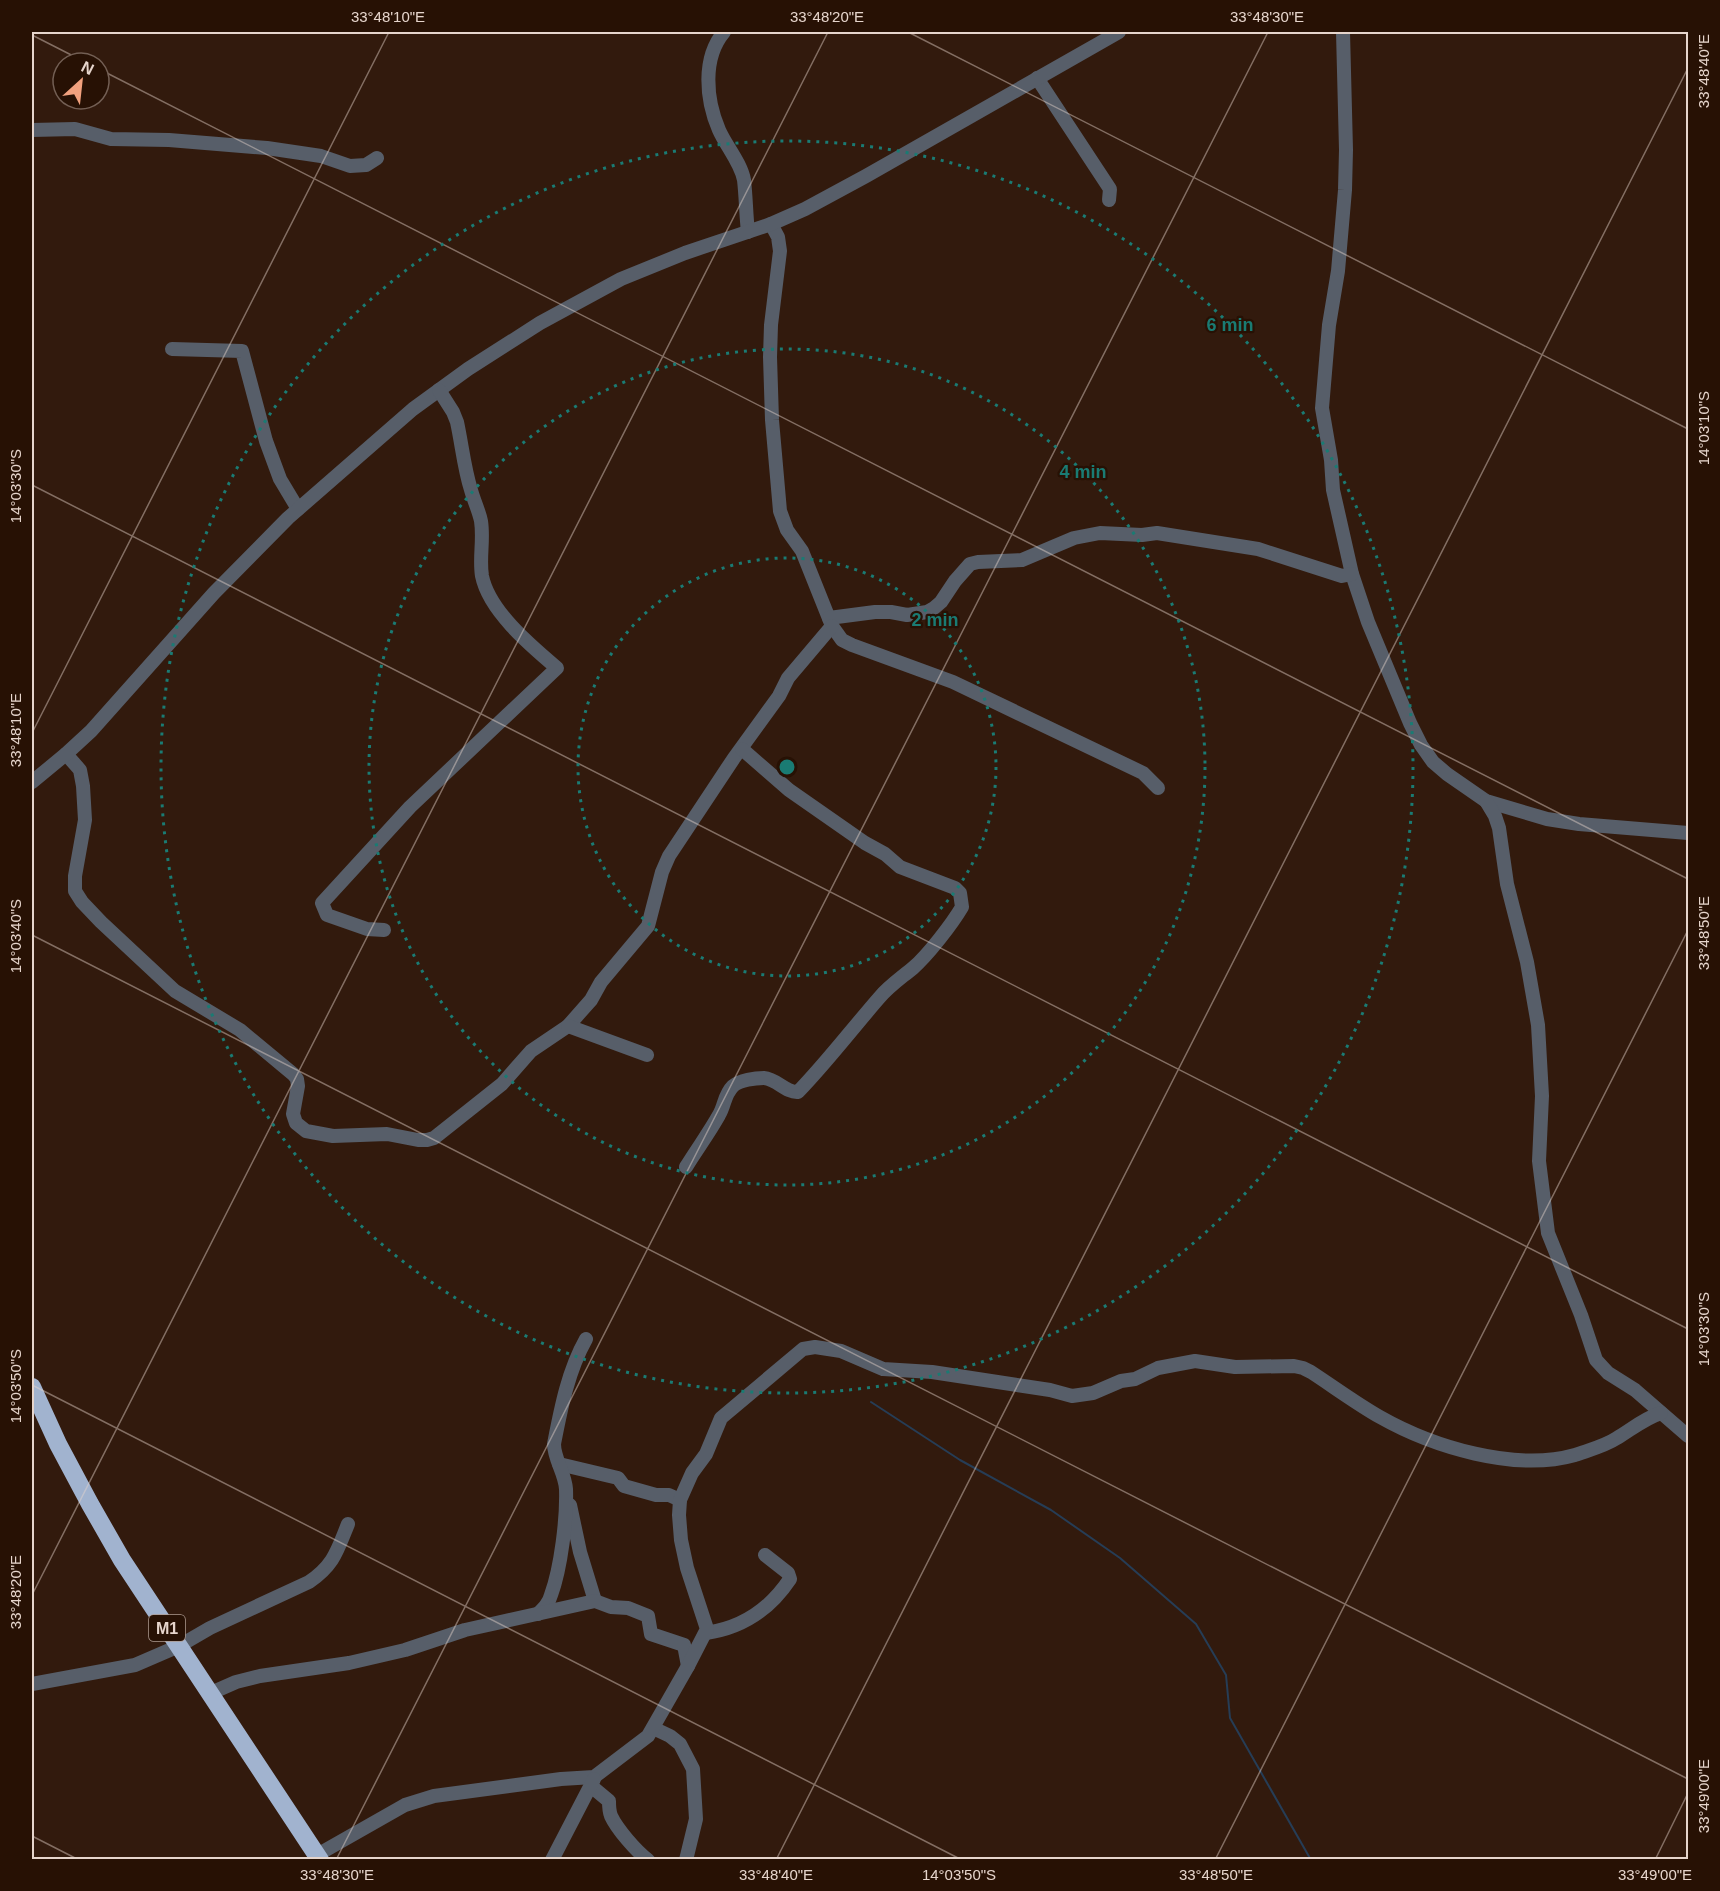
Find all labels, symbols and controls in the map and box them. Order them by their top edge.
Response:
text: 33°48'10"E [351,8,425,25]
text: 33°48'20"E [790,8,864,25]
text: 33°48'30"E [1230,8,1304,25]
text: 33°48'40"E [1695,34,1712,108]
north arrow [51,51,111,111]
text: N [79,58,97,78]
text: 6 min [1206,315,1254,335]
text: 14°03'10"S [1695,391,1712,465]
text: 14°03'30"S [7,449,24,523]
text: 4 min [1059,462,1107,482]
text: 2 min [911,610,959,630]
text: 33°48'10"E [7,693,24,767]
centre of rings [777,757,797,777]
text: 33°48'50"E [1695,896,1712,970]
text: 14°03'40"S [7,899,24,973]
text: 14°03'30"S [1695,1292,1712,1366]
text: 14°03'50"S [7,1349,24,1423]
text: 33°48'20"E [7,1555,24,1629]
road number: M1 [149,1615,185,1641]
text: 33°49'00"E [1695,1759,1712,1833]
text: 33°48'30"E [300,1866,374,1883]
text: 33°48'40"E [739,1866,813,1883]
text: 14°03'50"S [922,1866,996,1883]
text: 33°48'50"E [1179,1866,1253,1883]
text: 33°49'00"E [1618,1866,1692,1883]

